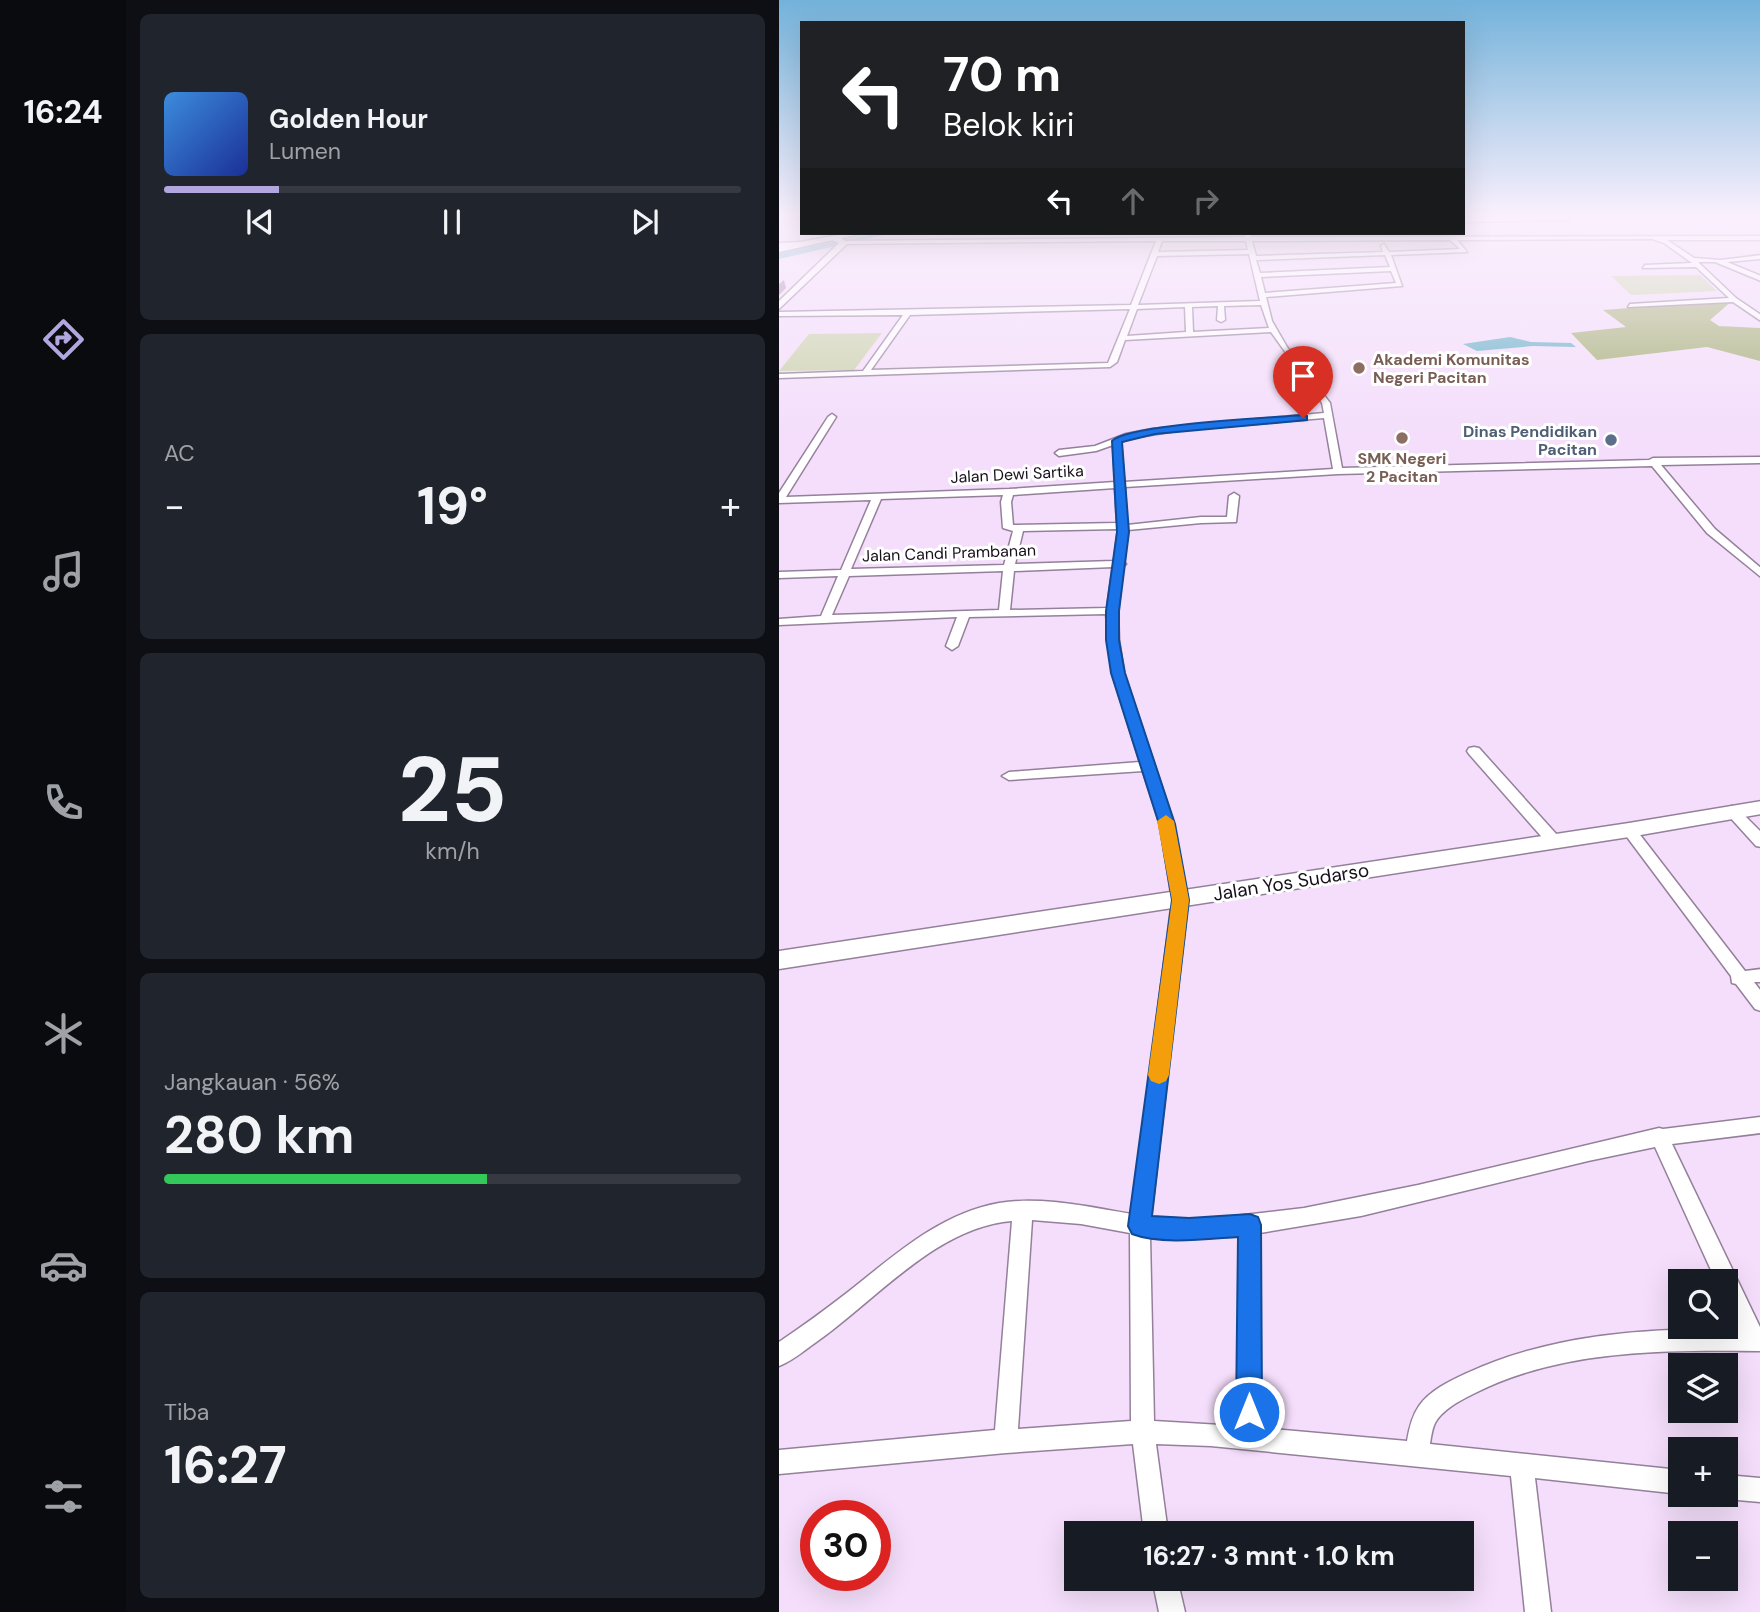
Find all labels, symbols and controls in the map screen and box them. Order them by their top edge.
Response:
text: 70 m [943,42,1061,106]
icon: left [828,49,919,140]
text: 16:24 [23,91,103,133]
text: Golden Hour [269,102,428,136]
text: Belok kiri [943,104,1075,146]
text: Lumen [269,136,341,166]
icon: left [1041,182,1079,220]
icon: ahead [1114,182,1152,220]
icon: right [1187,182,1225,220]
icon: previous [241,203,279,241]
icon: pause [433,203,471,241]
icon: next [626,203,664,241]
icon: directions [39,315,88,364]
pin [1273,346,1333,418]
place label: Akademi Komunitas Negeri Pacitan [1373,349,1529,388]
icon: arrive [1284,357,1322,395]
marker: Akademi Komunitas Negeri Pacitan [1351,360,1367,376]
place label: Dinas Pendidikan Pacitan [1463,421,1597,460]
marker: SMK Negeri 2 Pacitan [1394,430,1410,446]
marker: Dinas Pendidikan Pacitan [1603,432,1619,448]
text: AC [164,438,195,468]
place label: SMK Negeri 2 Pacitan [1358,448,1446,487]
street label: Jalan Dewi Sartika [950,460,1084,488]
text: 19° [417,472,488,540]
text: − [164,481,185,531]
text: + [720,481,741,531]
street label: Jalan Candi Prambanan [862,539,1036,567]
icon: music [39,547,88,596]
text: 25 [398,731,507,849]
icon: phone [39,778,88,827]
text: km/h [425,836,480,866]
street label: Jalan Yos Sudarso [1211,857,1371,907]
icon: climate [39,1009,88,1058]
text: Jangkauan · 56% [164,1067,340,1097]
text: 280 km [164,1101,354,1169]
icon: car [39,1241,88,1290]
map controls [1668,1269,1738,1591]
button: search [1668,1269,1738,1339]
button: layers [1668,1353,1738,1423]
position arrow [1212,1375,1286,1449]
text: Tiba [164,1397,209,1427]
text: 16:27 [164,1431,287,1499]
button: + [1668,1437,1738,1507]
icon: filters [39,1472,88,1521]
speed limit sign: 30 [800,1500,891,1591]
button: − [1668,1521,1738,1591]
text: 16:27 · 3 mnt · 1.0 km [1143,1539,1395,1573]

